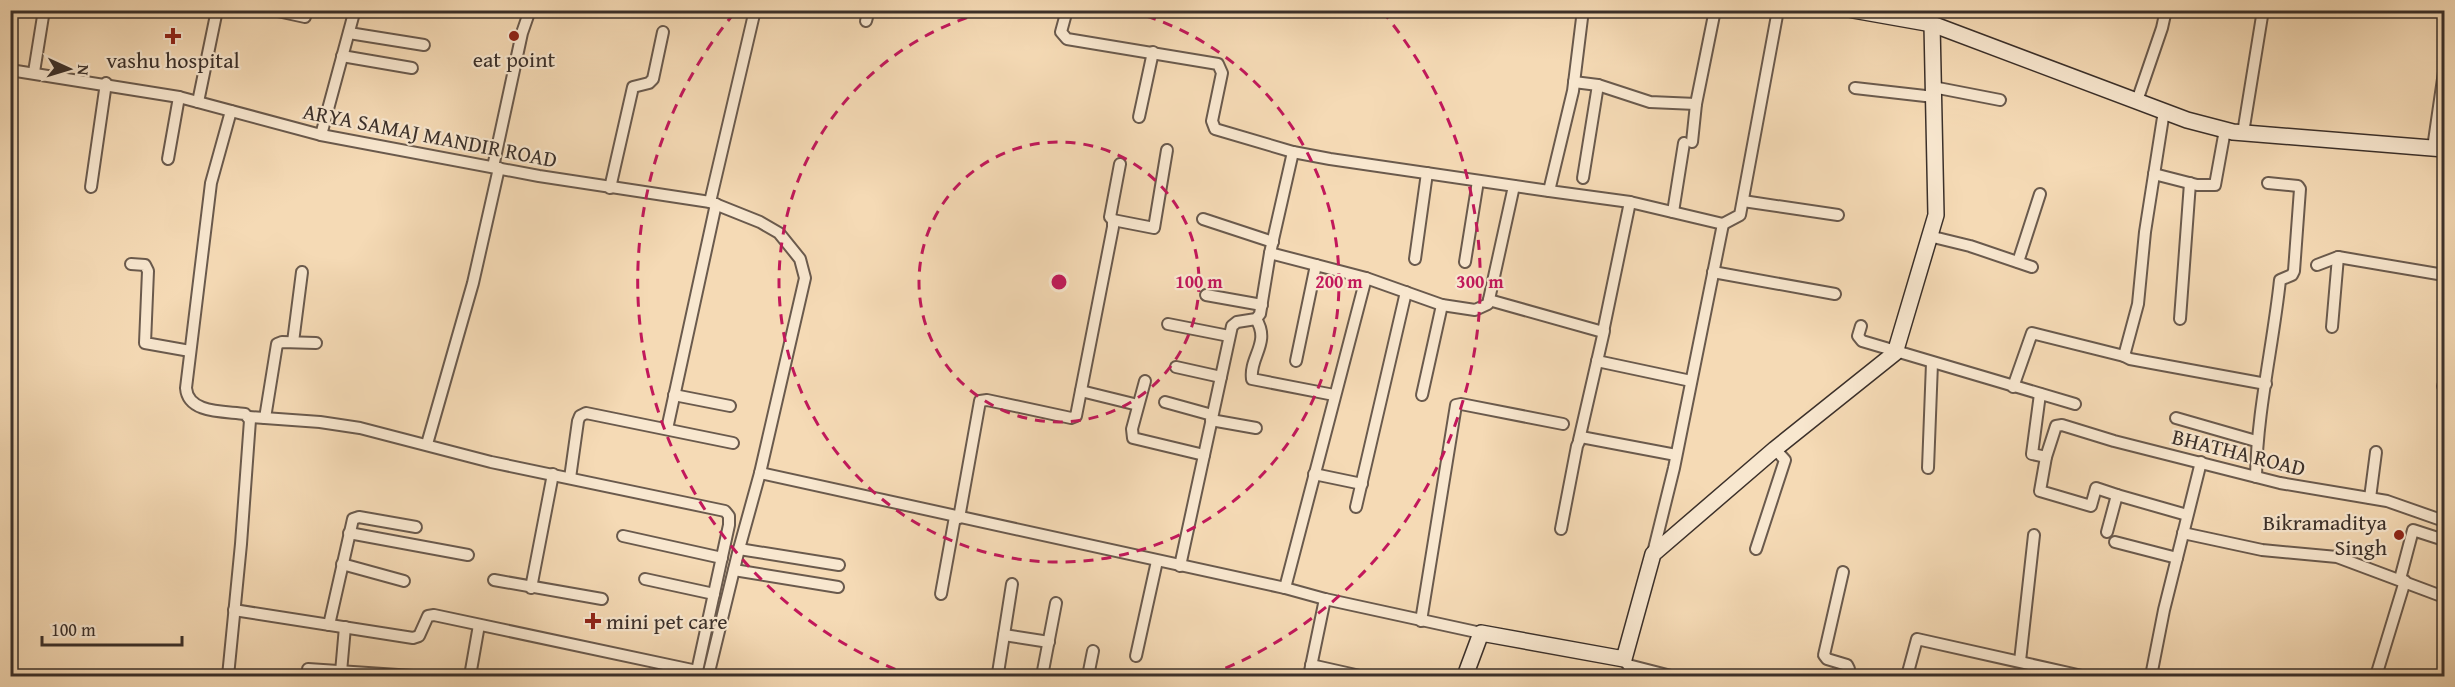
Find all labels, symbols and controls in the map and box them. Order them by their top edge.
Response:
marker: vashu hospital [164,27,182,45]
marker: eat point [507,29,521,43]
north arrow [39,39,99,99]
place label: eat point [473,43,556,75]
place label: vashu hospital [106,44,240,76]
text: N [72,64,96,77]
street label: ARYA SAMAJ MANDIR ROAD [300,95,560,175]
text: 100 m [1175,268,1223,295]
text: 200 m [1315,268,1363,295]
text: 300 m [1456,268,1504,295]
centre of rings [1049,272,1069,292]
street label: BHATHA ROAD [2169,420,2309,484]
place label: Bikramaditya Singh [2263,506,2388,563]
marker: Bikramaditya Singh [2392,528,2406,542]
place label: mini pet care [606,605,728,637]
scale bar [42,609,182,647]
marker: mini pet care [584,612,602,630]
text: 100 m [51,616,96,643]

